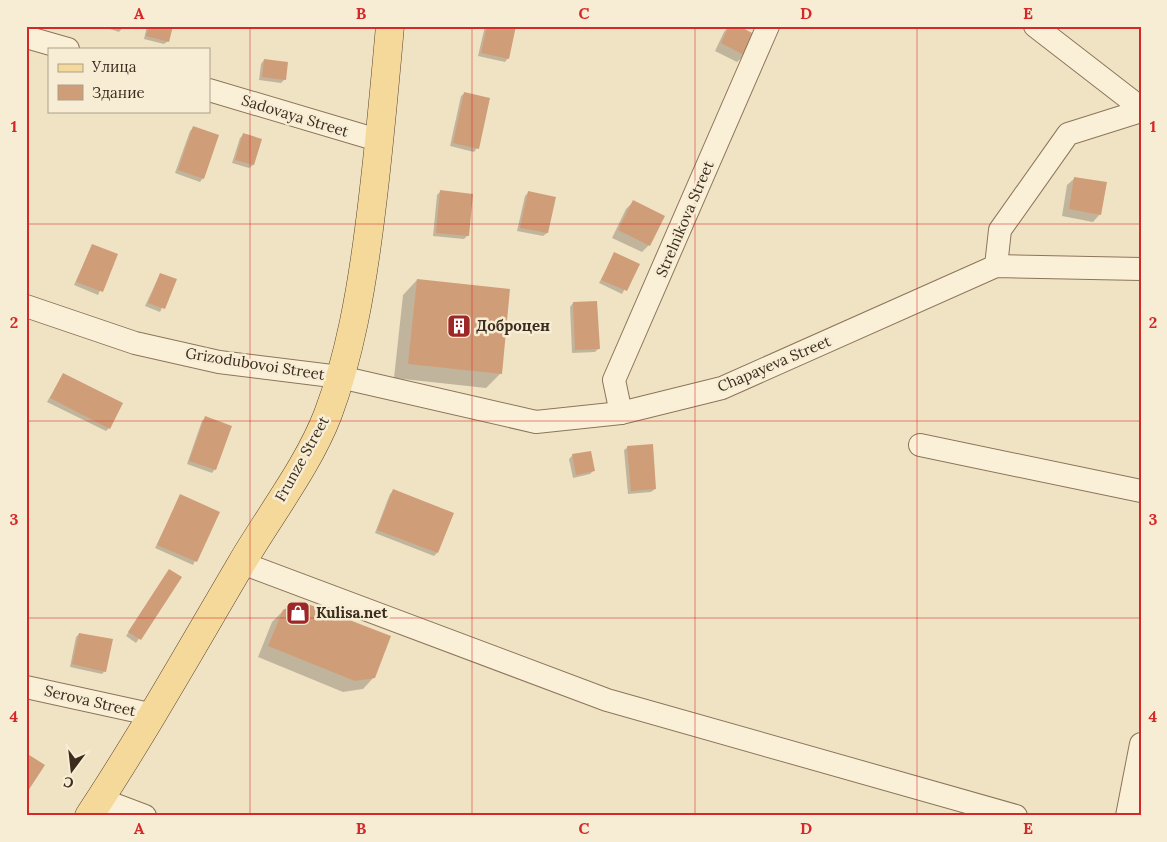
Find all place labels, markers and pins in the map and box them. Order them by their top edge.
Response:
building icon: Доброцен [446,313,472,339]
place label: Доброцен [476,316,550,335]
shop icon: Kulisa.net [285,600,311,626]
place label: Kulisa.net [316,603,388,622]

